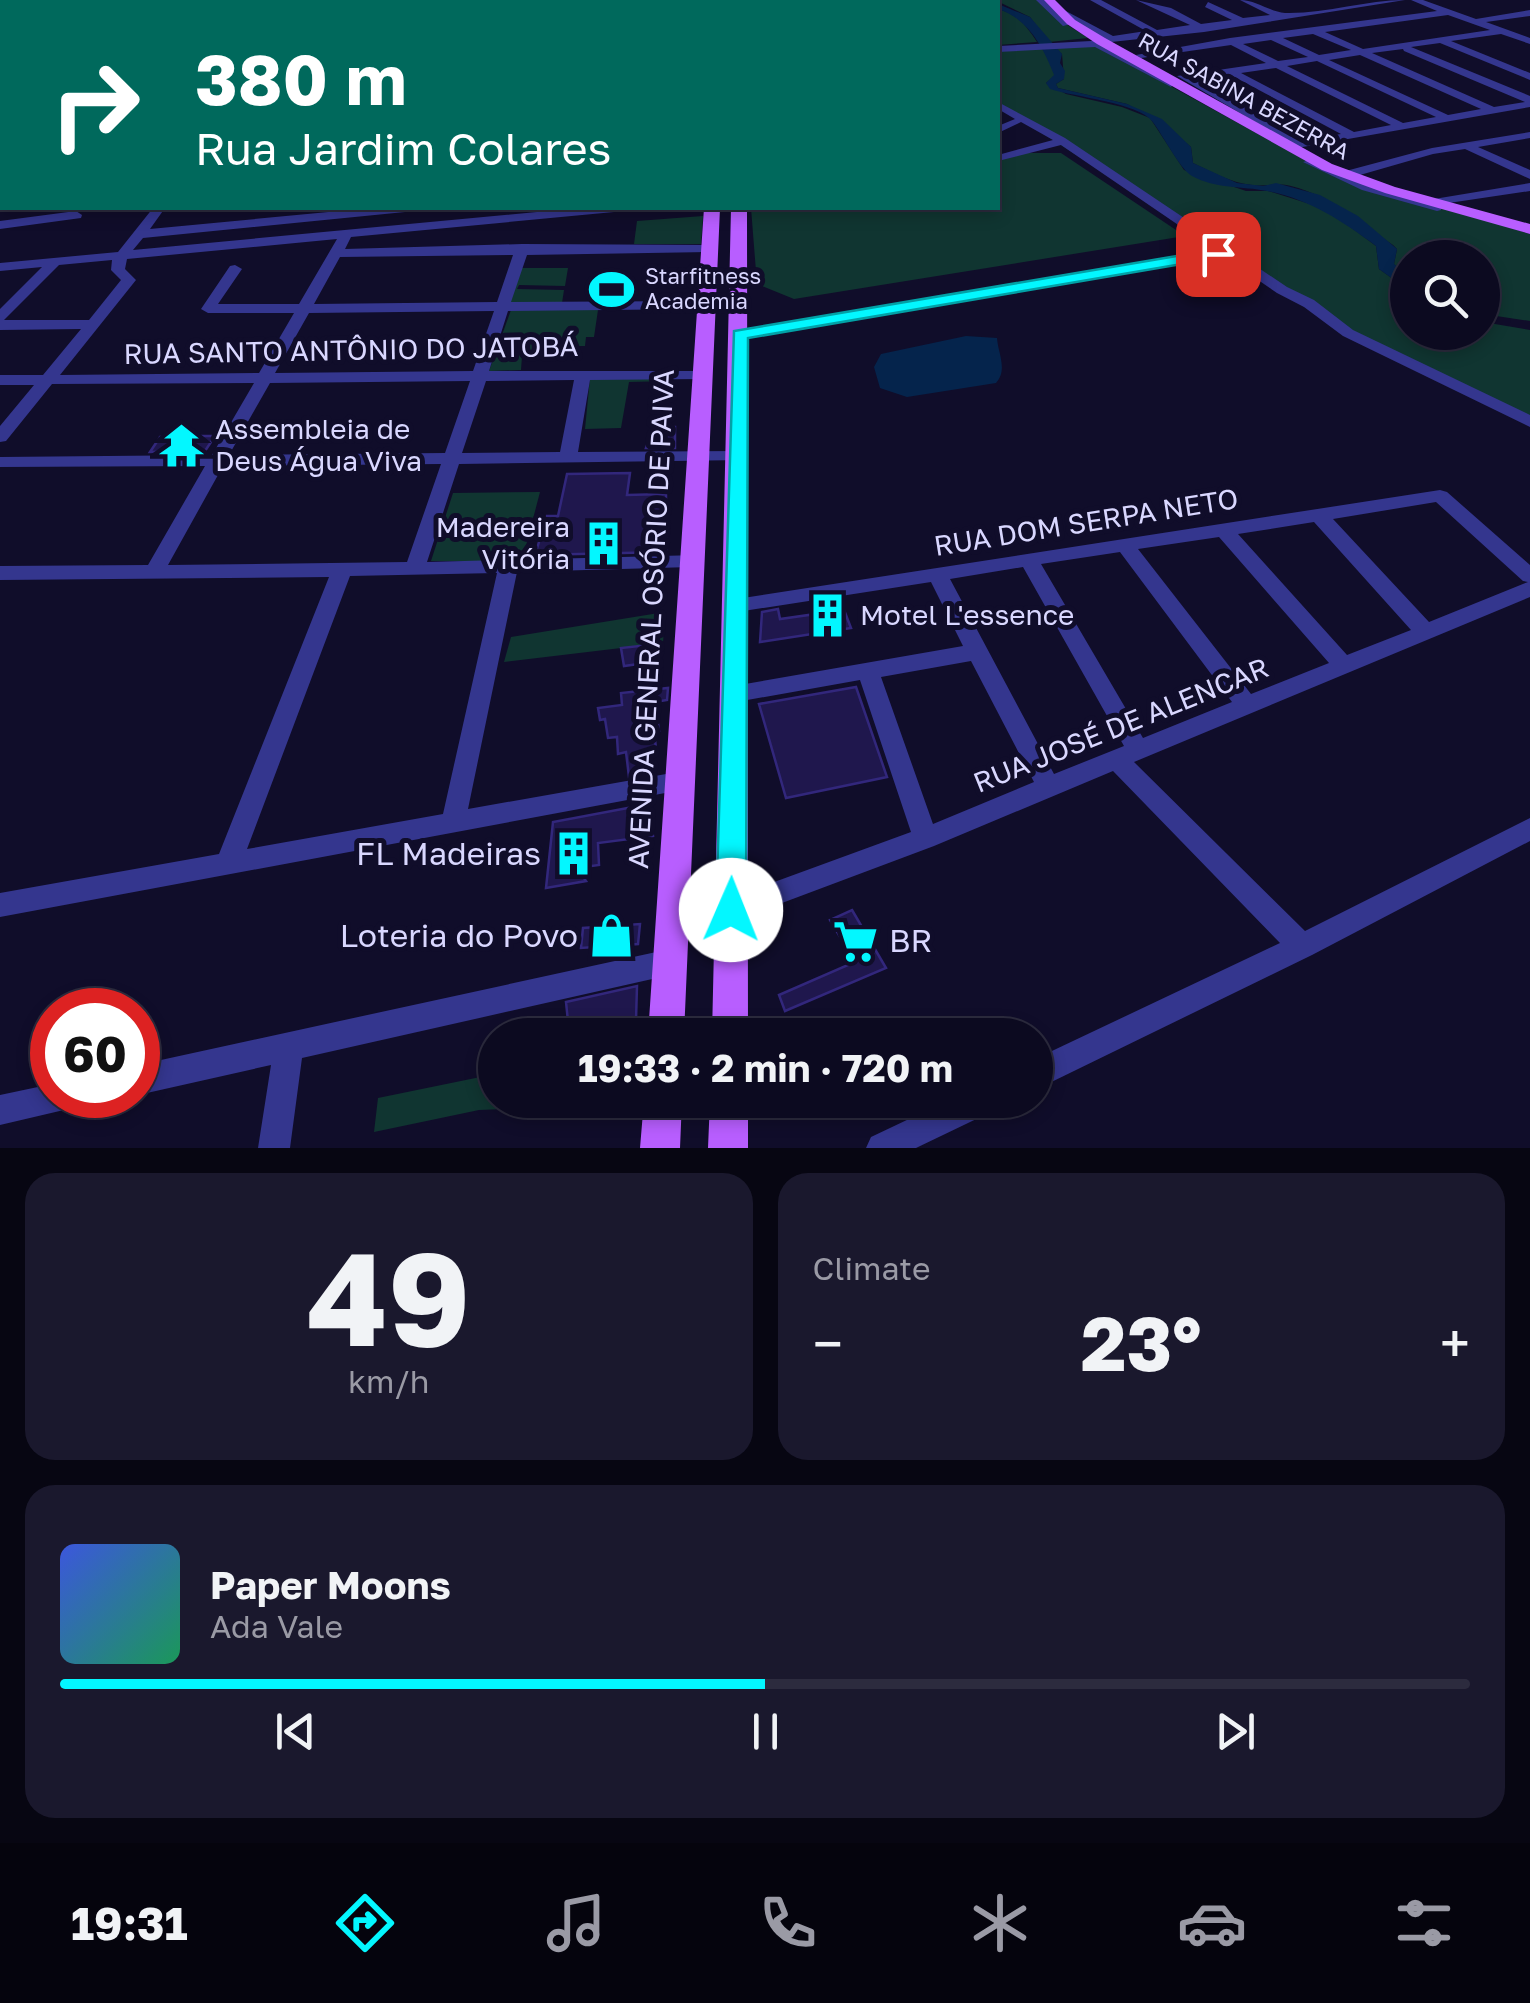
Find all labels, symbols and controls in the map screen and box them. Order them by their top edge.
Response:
street label: RUA SABINA BEZERRA [1134,26,1355,165]
text: 380 m [195,36,407,120]
icon: right [30,40,160,170]
text: Rua Jardim Colares [195,121,611,175]
pin [1176,212,1261,297]
icon: arrive [1191,227,1246,282]
map controls [1390,240,1500,350]
button: search [1390,240,1500,350]
place label: Starfitness Academia [645,262,761,314]
sports icon: Starfitness Academia [588,265,636,313]
street label: RUA SANTO ANTÔNIO DO JATOBÁ [123,329,579,370]
street label: AVENIDA GENERAL OSÓRIO DE PAIVA [621,368,680,870]
place label: Assembleia de Deus Água Viva [215,412,422,477]
temple icon: Assembleia de Deus Água Viva [158,421,206,469]
street label: RUA DOM SERPA NETO [931,481,1240,562]
place label: Madereira Vitória [436,510,570,575]
building icon: Madereira Vitória [579,519,627,567]
building icon: Motel L'essence [803,591,851,639]
place label: Motel L'essence [860,598,1074,631]
street label: RUA JOSÉ DE ALENCAR [968,650,1273,799]
building icon: FL Madeiras [550,830,598,878]
place label: FL Madeiras [356,834,541,872]
position arrow [679,858,783,962]
shop icon: Loteria do Povo [587,912,635,960]
place label: Loteria do Povo [340,916,578,954]
supermarket icon: BR [832,917,880,965]
place label: BR [889,921,932,959]
speed limit sign: 60 [30,988,160,1118]
text: 19:33 · 2 min · 720 m [578,1045,953,1090]
text: 49 [307,1219,471,1375]
text: Climate [813,1249,931,1287]
text: 23° [1081,1297,1202,1388]
text: − [813,1310,843,1376]
text: + [1440,1310,1470,1376]
text: km/h [348,1362,429,1400]
text: Paper Moons [210,1562,451,1607]
text: Ada Vale [210,1607,343,1645]
icon: previous [268,1704,323,1759]
icon: pause [738,1704,793,1759]
icon: next [1208,1704,1263,1759]
icon: directions [330,1888,400,1958]
icon: music [541,1888,611,1958]
icon: phone [753,1888,823,1958]
icon: climate [965,1888,1035,1958]
icon: car [1177,1888,1247,1958]
icon: filters [1389,1888,1459,1958]
text: 19:31 [71,1896,188,1950]

